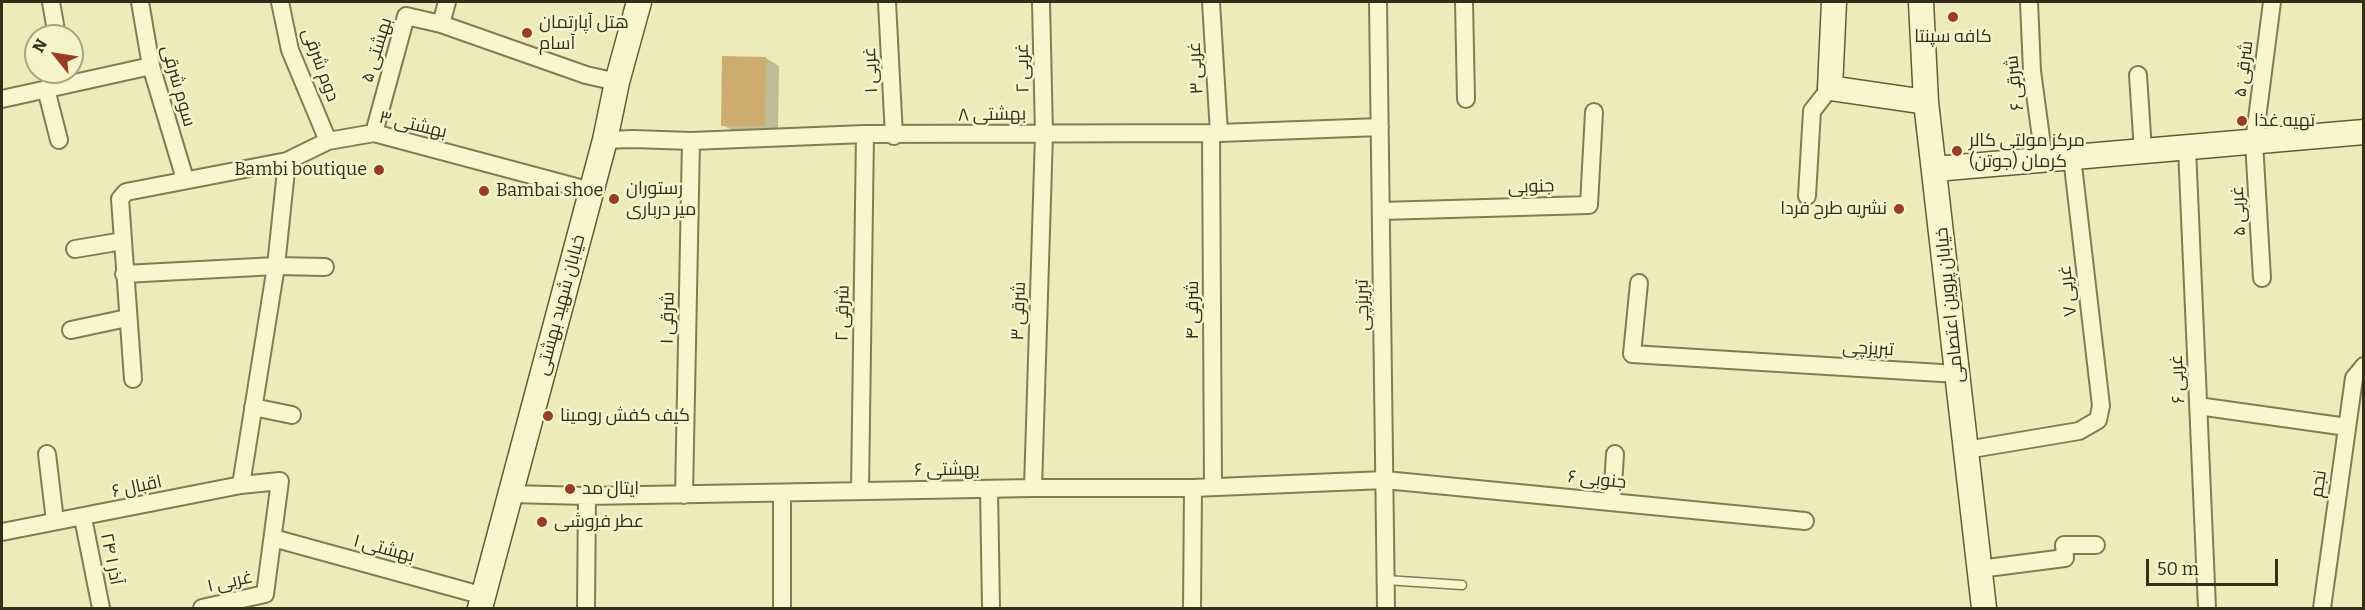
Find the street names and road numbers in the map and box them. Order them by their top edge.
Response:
street label: بهشتی ۵ [357,15,397,85]
street label: دوم شرقی [297,25,343,105]
street label: شرقی ۵ [2230,40,2258,98]
street label: غربی ۳ [1184,41,1208,95]
street label: سوم شرقی [156,43,200,129]
street label: غربی ۲ [1012,43,1034,93]
street label: غربی ۱ [859,46,883,94]
street label: شرقی ۶ [2001,54,2029,112]
street label: بهشتی ۸ [958,104,1026,126]
street label: بهشتی ۳ [377,107,449,143]
street label: جنوبی [1507,175,1555,199]
street label: غربی ۵ [2227,185,2251,237]
street label: خیابان پروین اعتصامی [1931,226,1969,384]
street label: خیابان شهید بهشتی [532,232,590,378]
street label: غربی ۷ [2054,264,2082,318]
street label: تبریزچی [1352,279,1374,331]
street label: شرقی ۳ [1007,281,1031,341]
street label: شرقی ۴ [1182,281,1204,339]
street label: شرقی ۲ [832,285,854,341]
street label: شرقی ۱ [657,292,679,344]
street label: تبریزچی [1842,337,1894,361]
street label: غربی ۶ [2166,354,2190,404]
street label: بهشتی ۶ [914,459,980,481]
street label: جنوبی ۶ [1567,466,1627,494]
street label: نجم [2306,469,2332,499]
street label: اقبال ۶ [110,471,164,503]
street label: بهشتی ۱ [351,530,417,568]
street label: ۲۴ آذر ۱ [95,531,127,587]
street label: غربی ۱ [205,566,255,598]

